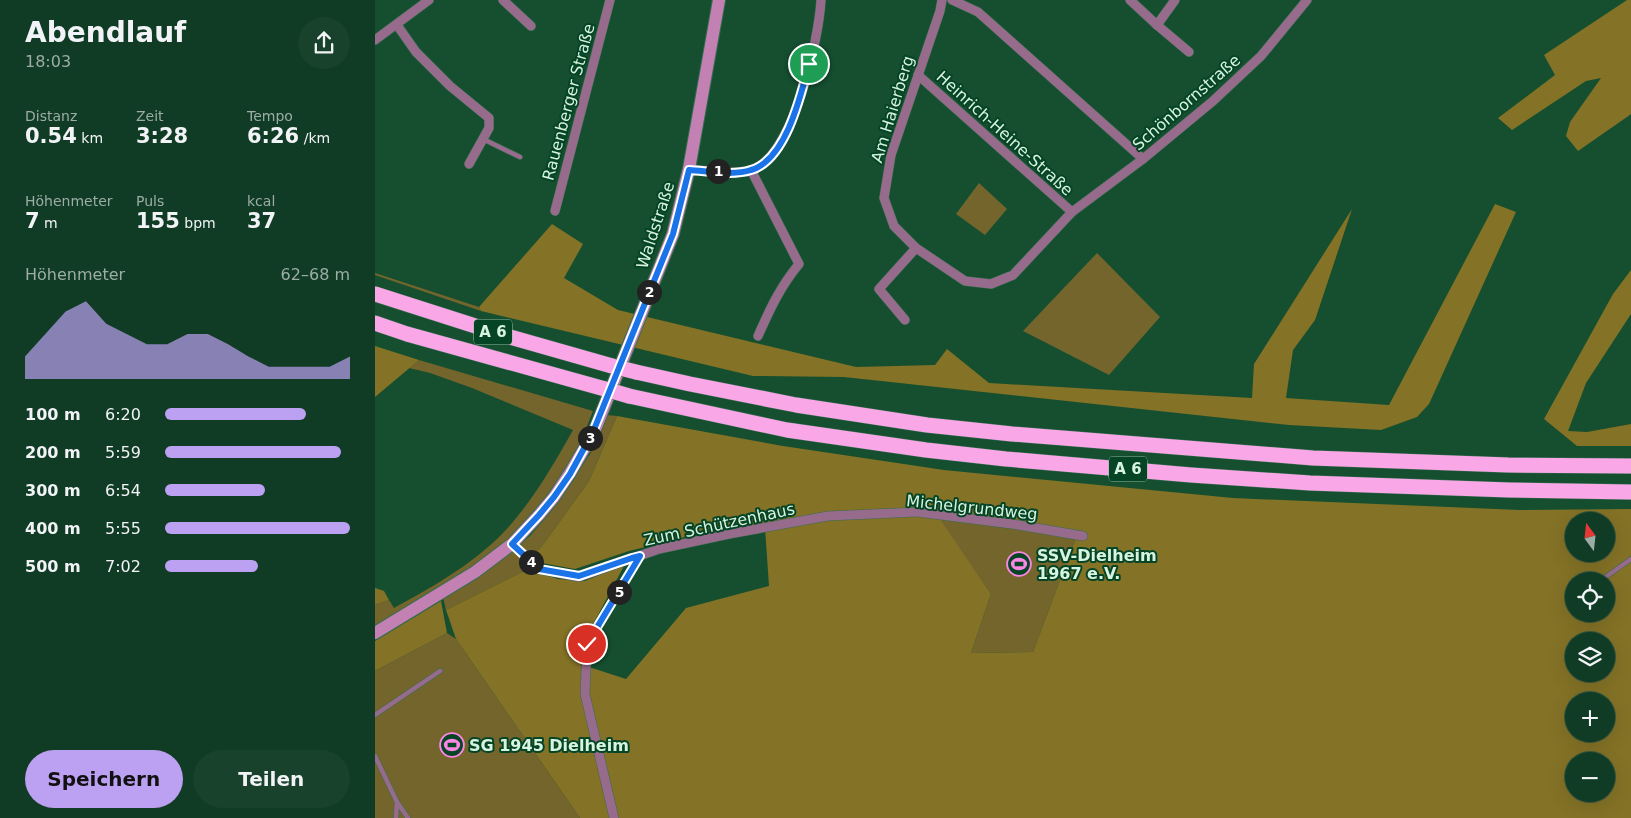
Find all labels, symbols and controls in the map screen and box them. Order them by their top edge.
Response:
text: Abendlauf [25,16,186,49]
button: share [298,17,350,69]
street label: Rauenberger Straße [538,22,599,183]
pin [788,43,830,85]
icon: arrive [795,50,823,78]
street label: Schönbornstraße [1129,50,1244,154]
text: 18:03 [25,52,71,71]
street label: Am Haierberg [867,53,918,165]
street label: Heinrich-Heine-Straße [933,67,1077,200]
text: Distanz [25,108,77,124]
text: Zeit [136,108,164,124]
text: Tempo [247,108,293,124]
text: 0.54 [25,124,77,148]
text: 3:28 [136,124,188,148]
text: 6:26 [247,124,299,148]
text: km [77,130,103,146]
text: /km [299,130,330,146]
pin: 1 [705,158,731,184]
text: 1 [714,163,723,179]
street label: Waldstraße [633,179,678,271]
text: Höhenmeter [25,193,113,209]
text: Puls [136,193,164,209]
text: kcal [247,193,275,209]
text: 7 [25,209,40,233]
text: 155 [136,209,180,233]
text: 37 [247,209,276,233]
text: m [40,215,58,231]
text: bpm [180,215,216,231]
text: Höhenmeter [25,265,125,284]
text: 62–68 m [281,265,350,284]
pin: 2 [637,280,661,304]
text: 2 [645,284,654,300]
road number: A 6 [474,320,512,344]
text: 100 m [25,405,81,424]
text: 6:20 [105,405,141,424]
pin: 3 [577,426,603,450]
text: 3 [586,430,595,446]
text: 200 m [25,443,81,462]
text: 5:59 [105,443,141,462]
road number: A 6 [1109,456,1147,482]
text: 300 m [25,481,81,500]
text: 6:54 [105,481,141,500]
street label: Michelgrundweg [905,491,1038,524]
street label: Zum Schützenhaus [642,499,796,550]
north arrow [1565,512,1615,562]
map controls [1565,512,1615,802]
text: 400 m [25,519,81,538]
text: 5:55 [105,519,141,538]
place label: SSV-Dielheim 1967 e.V. [1037,546,1157,583]
pin: 4 [519,550,543,574]
sports icon: SSV-Dielheim 1967 e.V. [1006,551,1032,577]
text: 4 [527,554,536,570]
text: 500 m [25,557,81,576]
text: 7:02 [105,557,141,576]
button: locate [1565,572,1615,622]
pin: 5 [607,580,631,604]
text: 5 [615,584,624,600]
pin [566,623,608,665]
icon: check [573,630,601,658]
button: layers [1565,632,1615,682]
button: + [1565,692,1615,742]
sports icon: SG 1945 Dielheim [439,732,465,758]
place label: SG 1945 Dielheim [469,736,629,755]
button: Speichern [25,750,183,808]
button: Teilen [193,750,350,808]
button: − [1565,752,1615,802]

